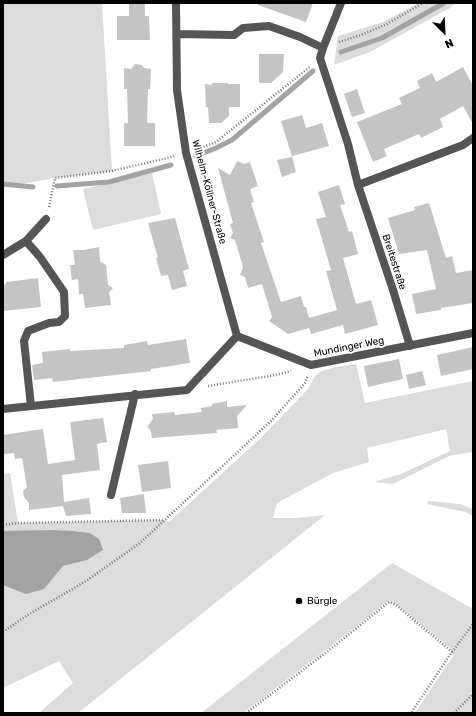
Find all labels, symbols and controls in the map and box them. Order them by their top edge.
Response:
north arrow [424,12,464,52]
text: N [443,36,455,51]
street label: Wilhelm-Köllner-Straße [189,139,229,245]
street label: Breitestraße [379,233,409,291]
street label: Mundinger Weg [313,334,385,360]
place label: Bürgle [307,595,337,607]
marker: Bürgle [294,596,304,606]

